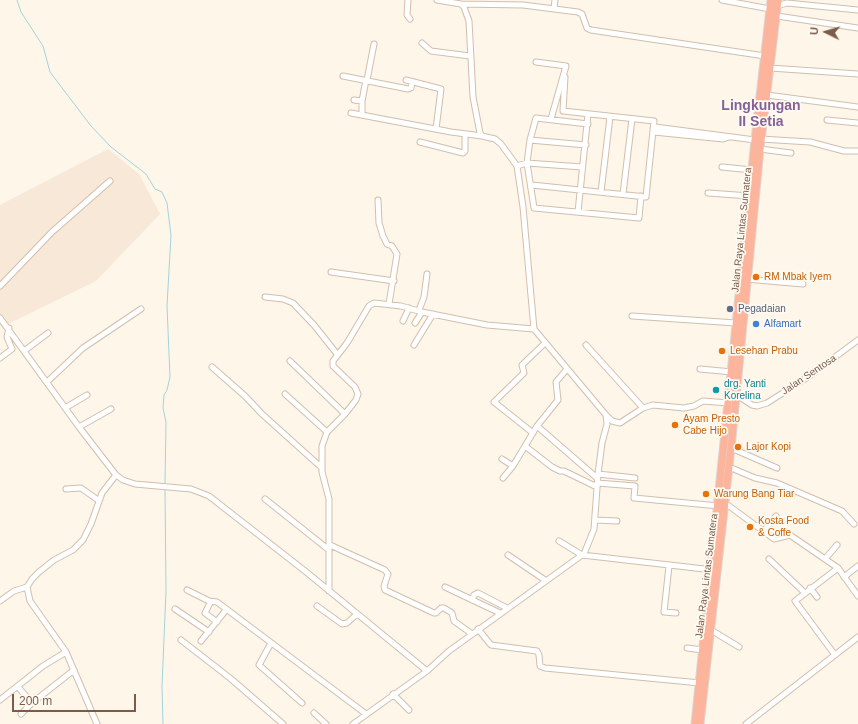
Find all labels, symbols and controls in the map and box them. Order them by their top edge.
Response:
north arrow [806,12,846,52]
text: U [808,26,820,35]
district label: Lingkungan II Setia [721,98,801,130]
street label: Jalan Raya Lintas Sumatera [729,167,755,293]
place label: RM Mbak Iyem [764,271,831,283]
marker: RM Mbak Iyem [751,272,761,282]
place label: Pegadaian [738,303,786,315]
marker: Pegadaian [725,304,735,314]
place label: Alfamart [764,318,801,330]
marker: Alfamart [751,319,761,329]
place label: Lesehan Prabu [730,345,798,357]
marker: Lesehan Prabu [717,346,727,356]
street label: Jalan Sentosa [779,352,839,398]
place label: drg. Yanti Korelina [724,378,766,402]
marker: drg. Yanti Korelina [711,385,721,395]
place label: Ayam Presto Cabe Hijo [683,413,740,436]
marker: Ayam Presto Cabe Hijo [670,420,680,430]
place label: Lajor Kopi [746,441,791,453]
marker: Lajor Kopi [733,442,743,452]
place label: Warung Bang Tiar [714,488,794,500]
marker: Warung Bang Tiar [701,489,711,499]
street label: Jalan Raya Lintas Sumatera [693,513,721,639]
place label: Kosta Food & Coffe [758,515,809,538]
marker: Kosta Food & Coffe [745,522,755,532]
scale bar [14,686,138,712]
text: 200 m [19,694,52,708]

